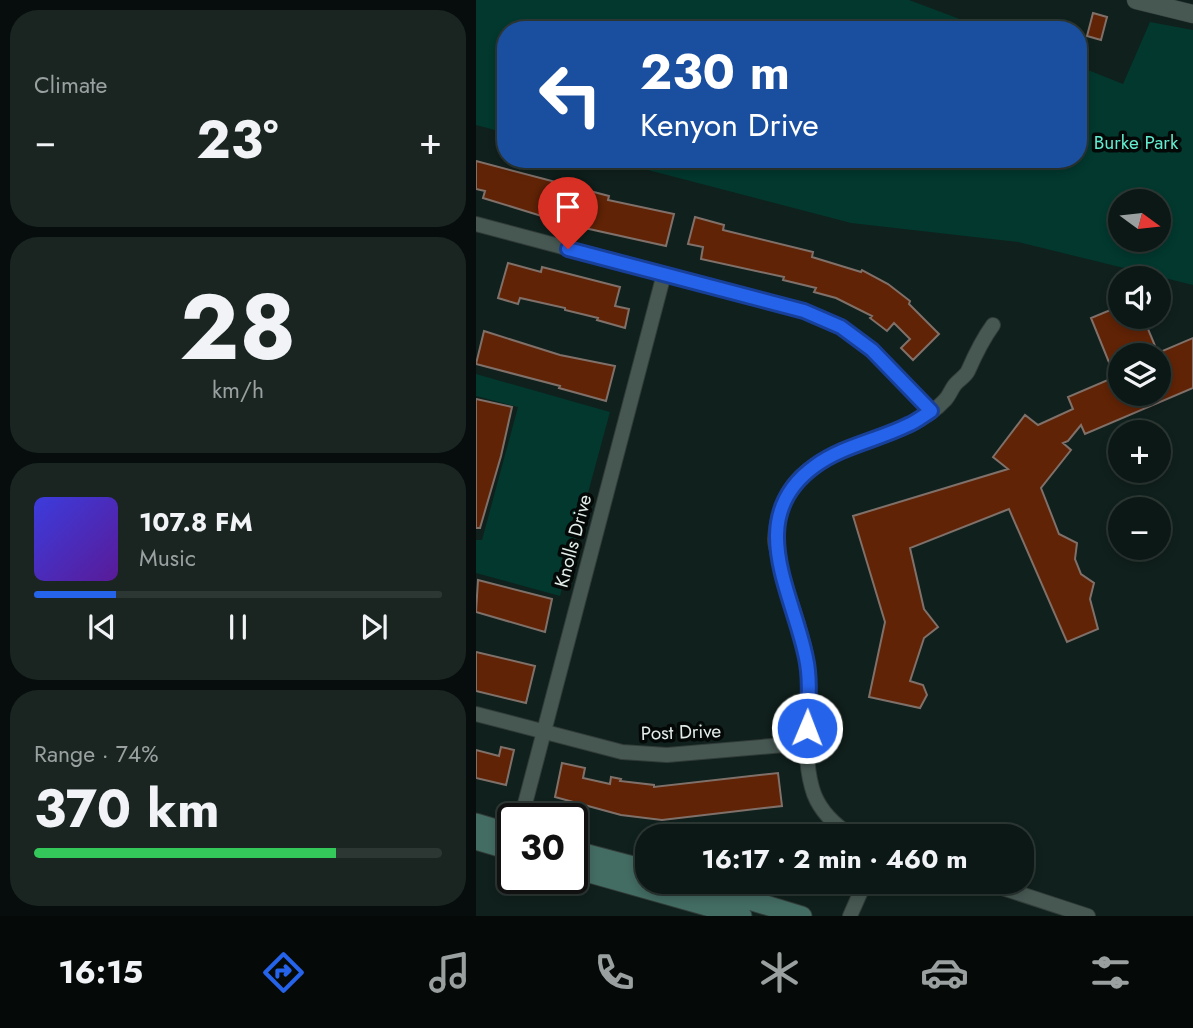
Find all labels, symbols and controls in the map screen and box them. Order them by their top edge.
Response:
text: 230 m [640,37,790,107]
icon: left [525,49,616,140]
text: Climate [34,68,107,102]
text: 23° [197,102,278,178]
text: Kenyon Drive [640,102,819,148]
text: − [34,113,56,168]
text: + [419,113,442,168]
park label: Burke Park [1094,129,1179,156]
pin [538,177,598,249]
icon: arrive [549,188,587,226]
north arrow [1108,189,1171,252]
map controls [1108,189,1171,560]
text: 28 [180,262,296,393]
button: sound [1108,266,1171,329]
button: layers [1108,343,1171,406]
text: km/h [212,373,264,407]
button: + [1108,420,1171,483]
street label: Knolls Drive [548,491,598,591]
button: − [1108,497,1171,560]
text: 107.8 FM [139,503,253,541]
text: Music [139,541,196,575]
icon: previous [83,608,121,646]
icon: pause [219,608,257,646]
icon: next [355,608,393,646]
position arrow [770,691,844,765]
street label: Post Drive [640,717,722,747]
text: Range · 74% [34,737,158,771]
text: 370 km [34,771,220,847]
speed limit sign: 30 [497,803,588,894]
text: 16:17 · 2 min · 460 m [701,840,968,878]
icon: directions [259,948,308,997]
icon: music [425,948,474,997]
icon: phone [590,948,639,997]
icon: climate [755,948,804,997]
icon: car [920,948,969,997]
icon: filters [1086,948,1135,997]
text: 16:15 [58,949,143,995]

